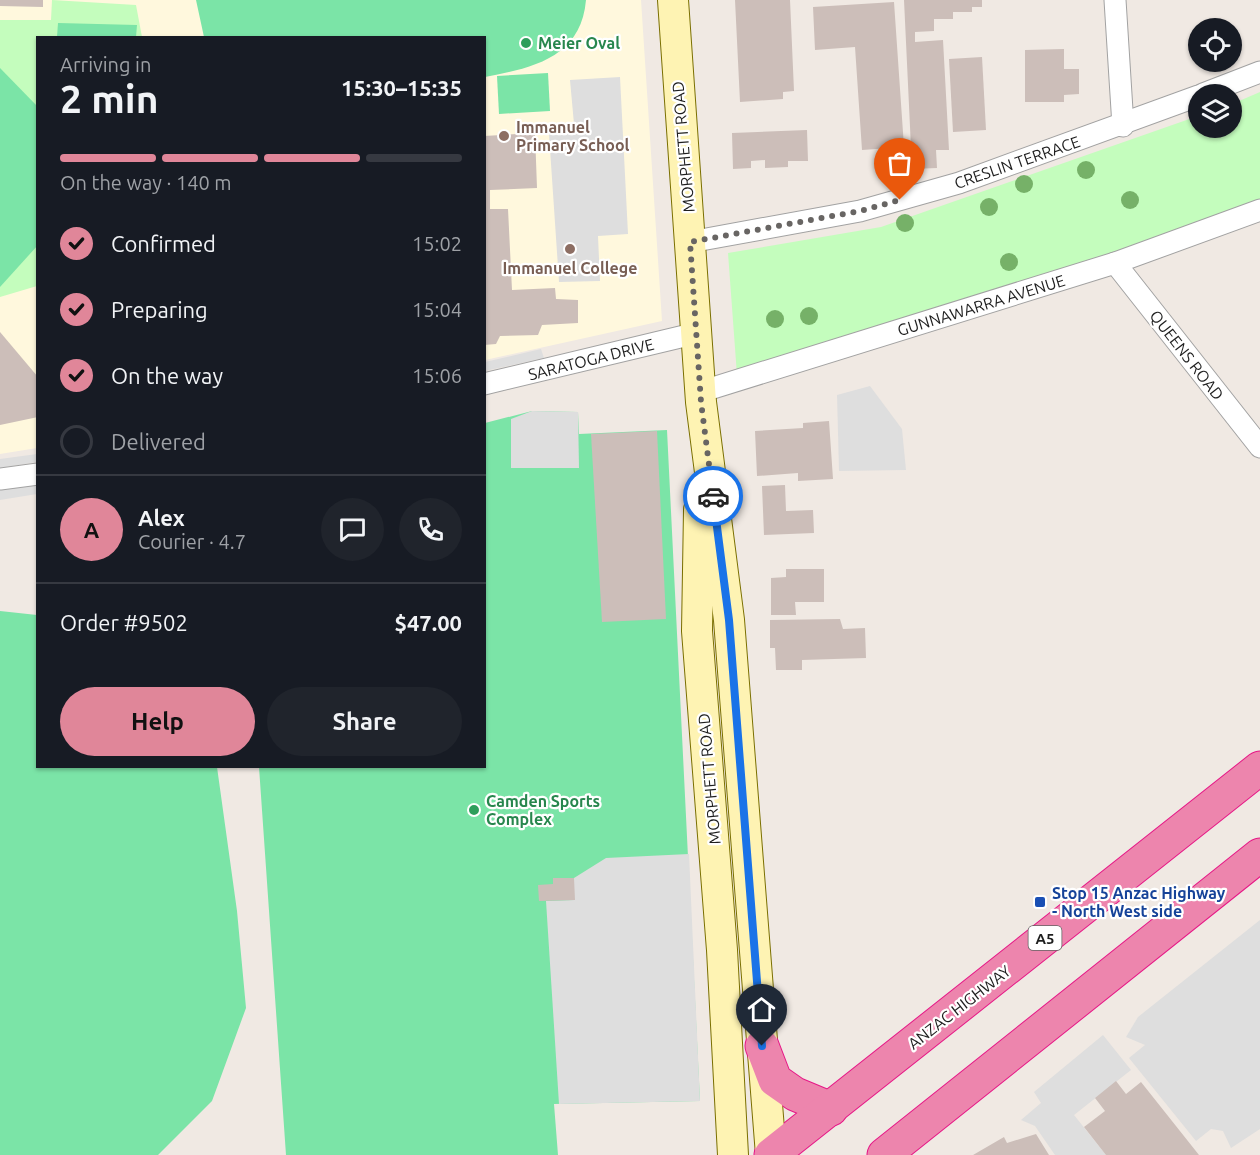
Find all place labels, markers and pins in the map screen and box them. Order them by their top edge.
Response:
place label: Meier Oval [538,34,620,52]
marker: Meier Oval [519,36,533,50]
place label: Immanuel Primary School [516,118,630,154]
marker: Immanuel Primary School [497,129,511,143]
pin [874,138,925,200]
marker: Immanuel College [563,242,577,256]
place label: Immanuel College [503,259,637,277]
place label: Camden Sports Complex [486,792,600,828]
marker: Camden Sports Complex [467,803,481,817]
place label: Stop 15 Anzac Highway - North West side [1052,884,1226,920]
marker: Stop 15 Anzac Highway - North West side [1033,895,1047,909]
pin [736,984,787,1046]

